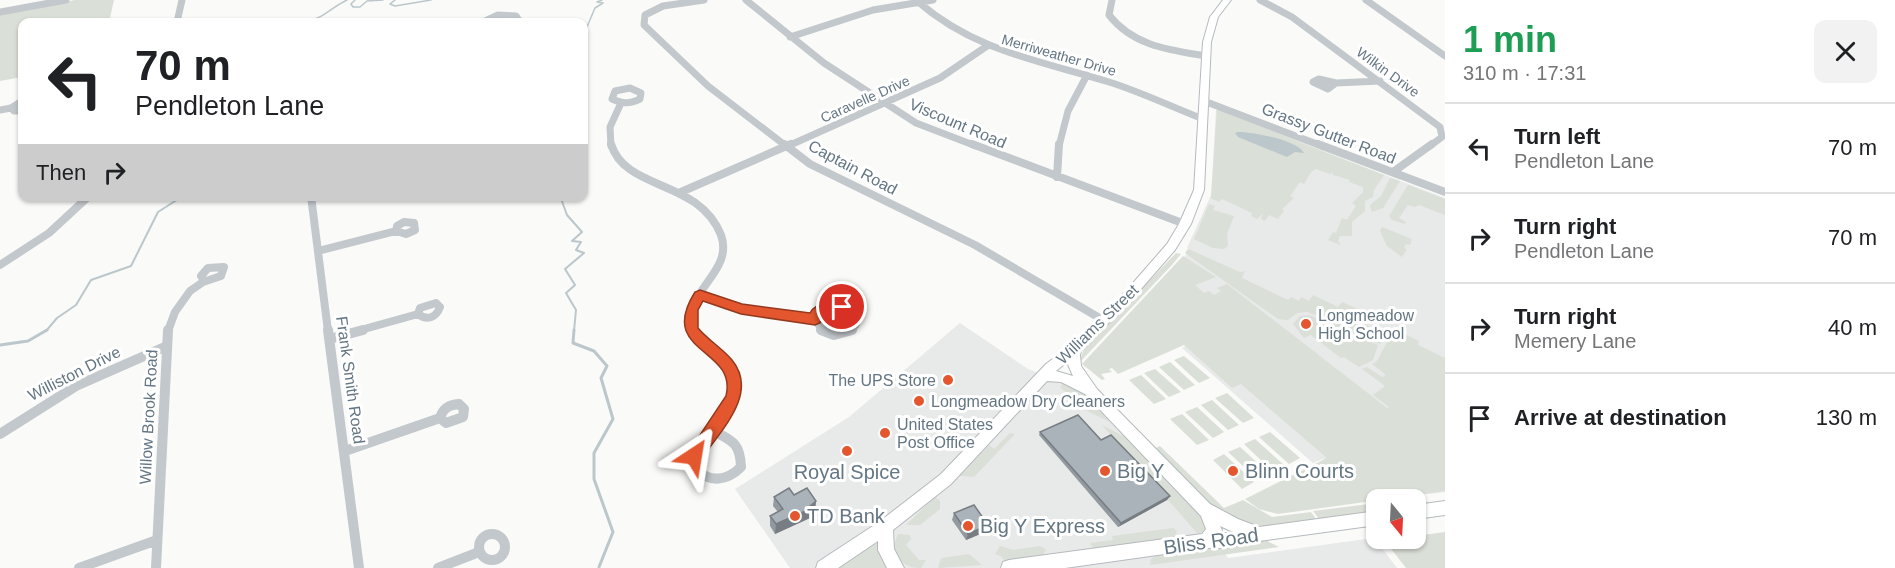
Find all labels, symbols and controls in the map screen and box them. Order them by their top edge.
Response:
text: 1 min [1463,19,1557,60]
button: close [1814,20,1877,83]
street label: Merriweather Drive [1000,31,1118,79]
icon: left [36,42,114,120]
text: 70 m [135,42,231,89]
street label: Wilkin Drive [1353,44,1423,100]
text: 310 m · 17:31 [1463,62,1586,84]
street label: Caravelle Drive [818,72,912,126]
text: Pendleton Lane [135,91,324,121]
street label: Viscount Road [907,95,1009,152]
street label: Grassy Gutter Road [1259,100,1398,167]
text: Turn left [1514,124,1600,149]
icon: left [1463,132,1496,165]
text: 70 m [1828,135,1877,160]
street label: Captain Road [806,137,900,198]
text: Pendleton Lane [1514,150,1654,172]
icon: right [98,156,131,189]
text: Then [36,160,86,185]
text: Turn right [1514,214,1616,239]
icon: right [1463,222,1496,255]
text: 70 m [1828,225,1877,250]
text: Pendleton Lane [1514,240,1654,262]
pin [816,281,867,332]
street label: Williams Street [1053,281,1142,368]
icon: arrive [825,290,858,323]
text: Turn right [1514,304,1616,329]
place label: Longmeadow High School [1318,307,1415,342]
icon: right [1463,312,1496,345]
street label: Frank Smith Road [333,315,368,445]
text: 40 m [1828,315,1877,340]
marker: Longmeadow High School [1299,317,1313,331]
text: Memery Lane [1514,330,1636,352]
street label: Williston Drive [25,343,123,404]
street label: Willow Brook Road [136,349,161,485]
place label: The UPS Store [828,372,936,389]
marker: The UPS Store [941,373,955,387]
place label: Longmeadow Dry Cleaners [931,393,1125,410]
marker: Longmeadow Dry Cleaners [912,394,926,408]
icon: arrive [1463,402,1496,435]
text: Arrive at destination [1514,405,1727,430]
text: 130 m [1816,405,1877,430]
place label: United States Post Office [897,416,993,451]
position arrow [662,424,726,488]
marker: United States Post Office [878,426,892,440]
marker: Royal Spice [840,444,854,458]
place label: Big Y [1117,460,1164,482]
place label: Blinn Courts [1245,460,1354,482]
place label: Royal Spice [794,461,900,483]
marker: Big Y [1098,464,1112,478]
marker: Blinn Courts [1226,464,1240,478]
north arrow [1366,489,1426,549]
map controls [1366,489,1426,549]
place label: TD Bank [807,505,886,527]
marker: TD Bank [788,509,802,523]
place label: Big Y Express [980,515,1105,537]
marker: Big Y Express [961,519,975,533]
street label: Bliss Road [1162,523,1260,559]

